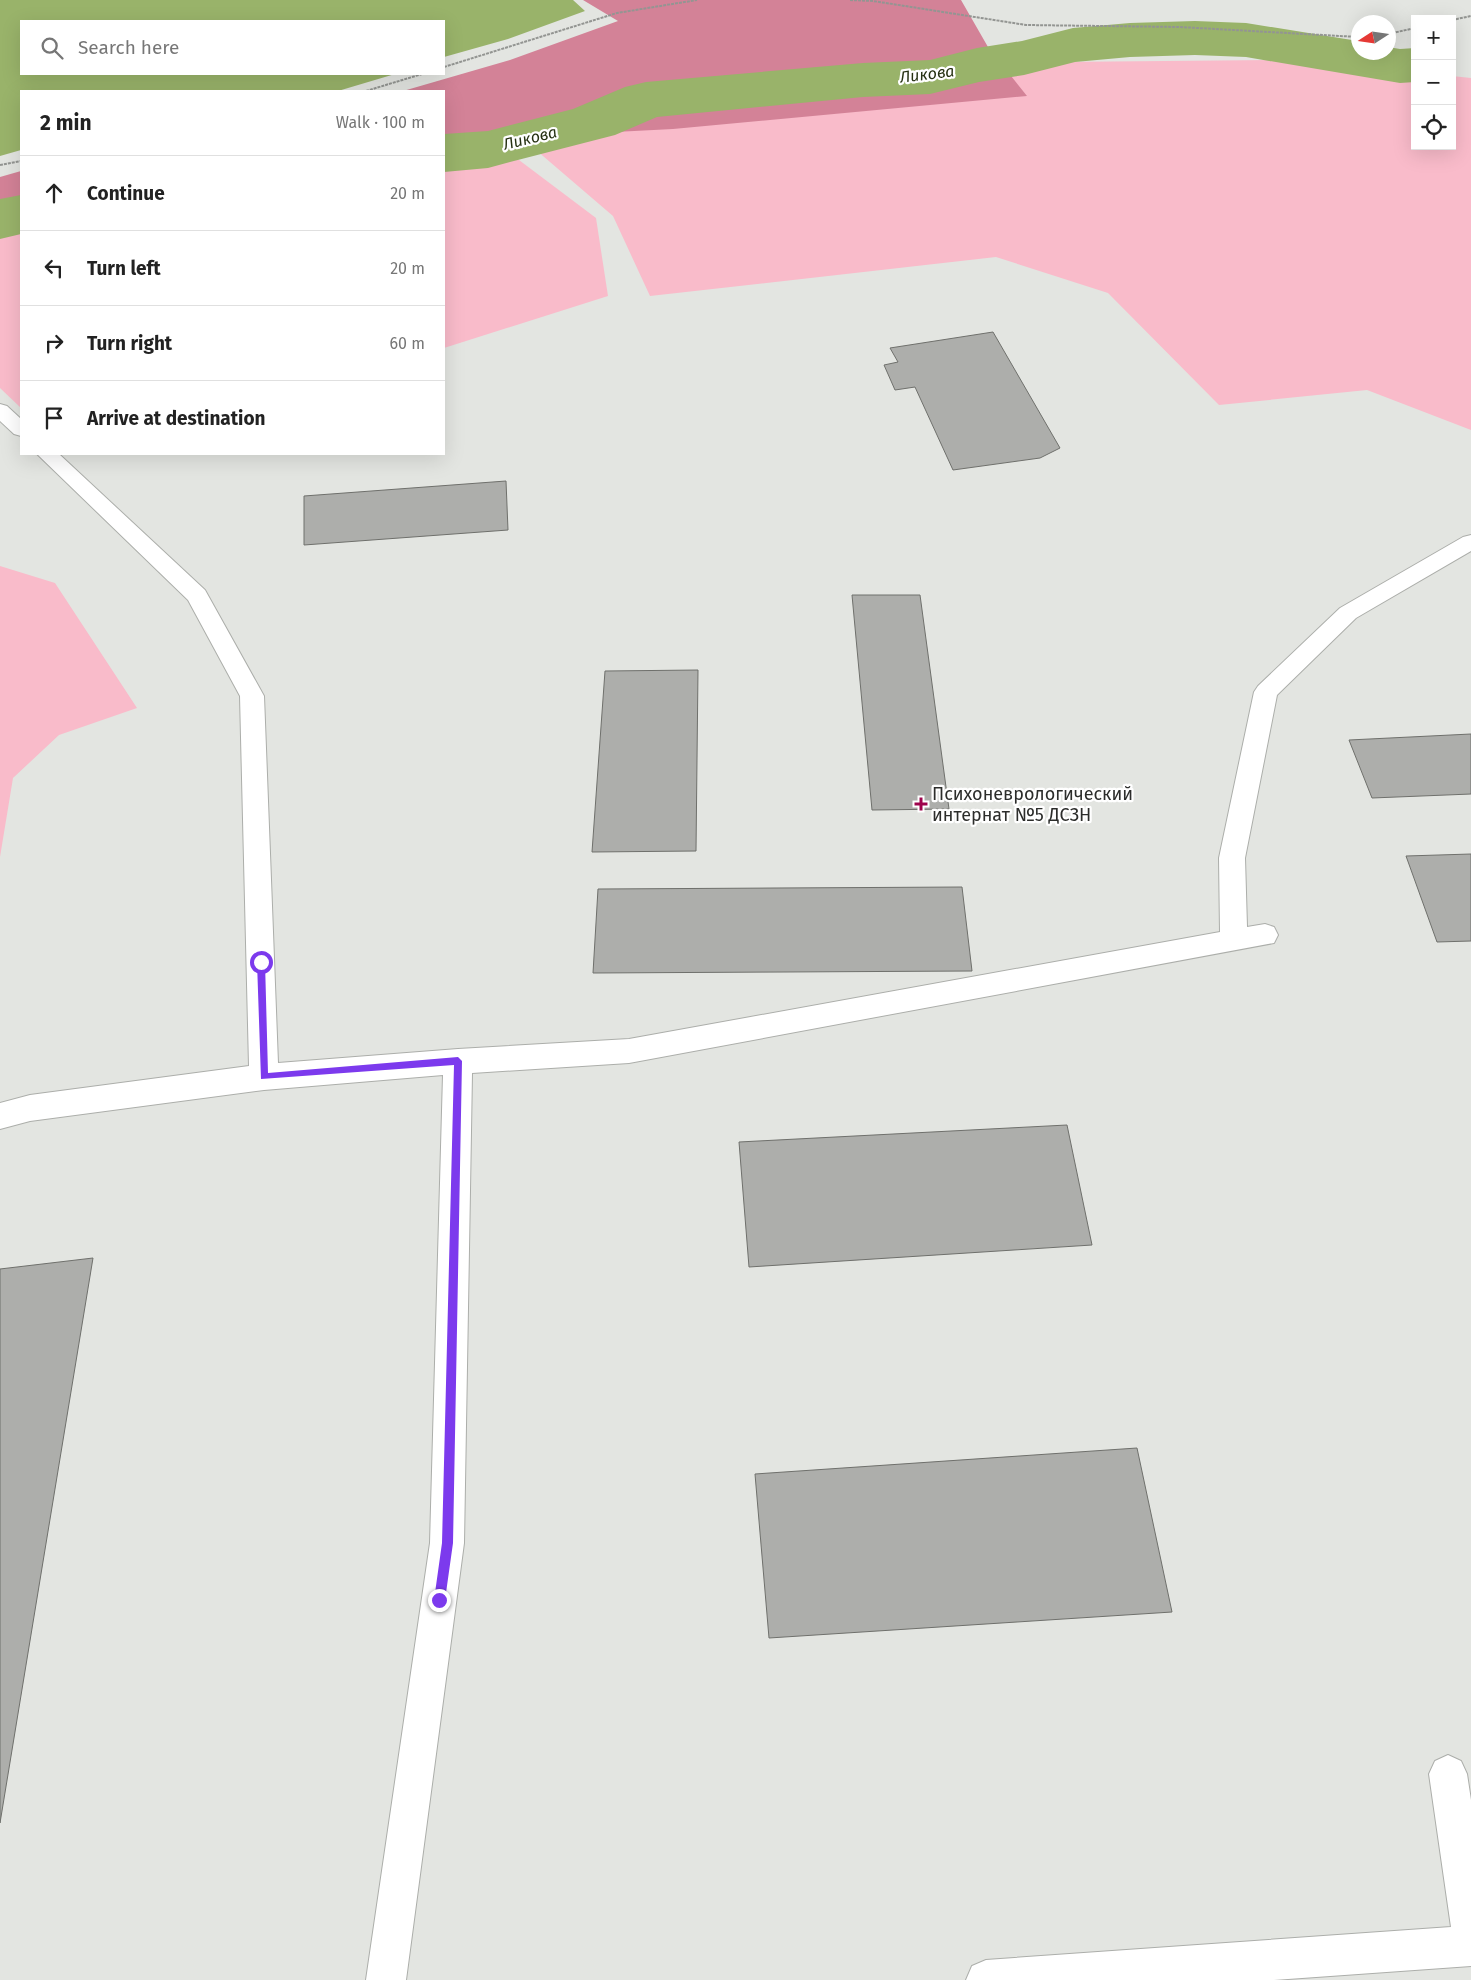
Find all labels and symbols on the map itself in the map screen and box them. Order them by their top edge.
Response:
north arrow [1351,15,1396,60]
water label: Ликова [898,61,955,87]
water label: Ликова [500,122,559,154]
place label: Психоневрологический интернат №5 ДСЗН [932,783,1133,826]
marker: Психоневрологический интернат №5 ДСЗН [914,797,928,811]
route start [250,951,273,974]
route end [428,1589,451,1612]

